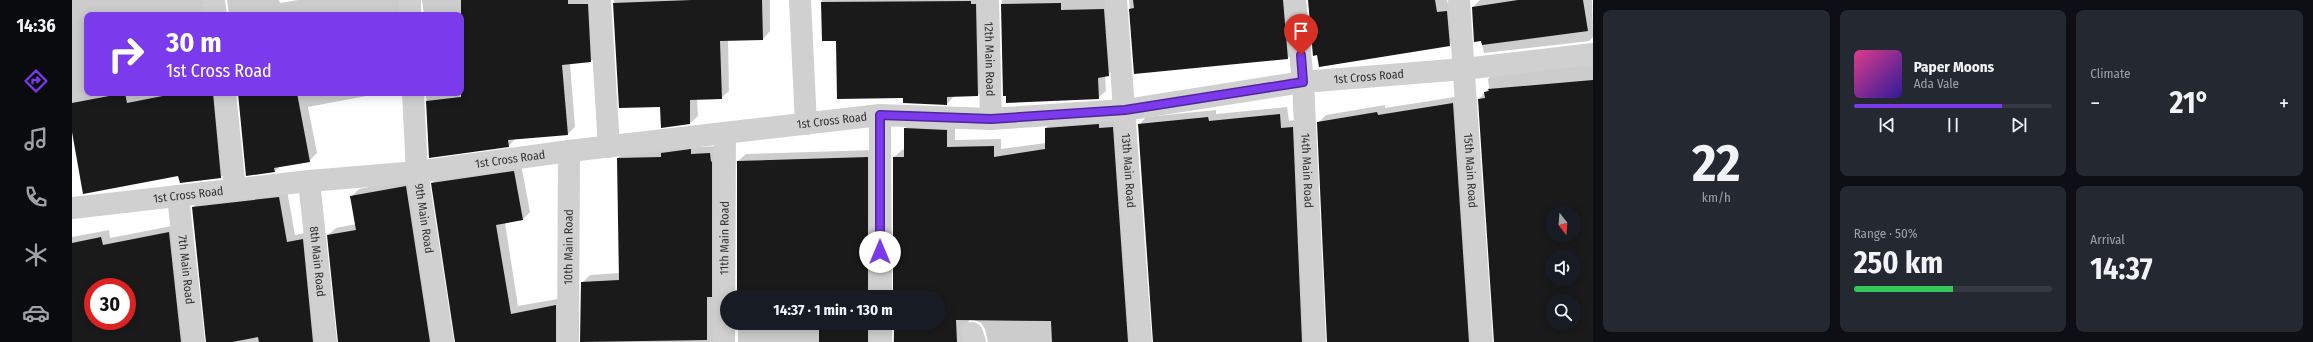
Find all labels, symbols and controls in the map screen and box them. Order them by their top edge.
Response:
pin [1284,14,1318,55]
text: 14:36 [16,15,56,37]
icon: arrive [1290,20,1312,42]
street label: 12th Main Road [982,22,997,96]
text: 30 m [166,26,222,59]
icon: right [100,28,152,80]
text: Paper Moons [1914,58,1994,76]
text: 1st Cross Road [166,60,272,82]
text: Climate [2090,66,2130,81]
icon: directions [22,67,50,95]
street label: 1st Cross Road [1333,67,1405,87]
text: Ada Vale [1914,76,1959,91]
text: 21° [2170,85,2210,121]
text: − [2090,90,2100,117]
text: + [2279,90,2289,117]
street label: 1st Cross Road [796,110,868,132]
icon: previous [1876,114,1898,136]
icon: pause [1942,114,1964,136]
icon: next [2008,114,2030,136]
icon: music [22,125,50,153]
text: 22 [1692,132,1740,195]
street label: 13th Main Road [1119,133,1138,208]
street label: 14th Main Road [1298,133,1316,208]
street label: 15th Main Road [1461,133,1480,208]
street label: 1st Cross Road [474,147,546,171]
street label: 9th Main Road [412,182,436,254]
icon: phone [22,183,50,211]
street label: 1st Cross Road [152,184,224,206]
text: km/h [1702,190,1731,205]
street label: 11th Main Road [717,201,732,275]
north arrow [1545,206,1581,242]
map controls [1545,206,1581,330]
street label: 10th Main Road [561,209,576,285]
street label: 8th Main Road [307,226,328,297]
text: Range · 50% [1854,226,1918,241]
position arrow [859,231,901,273]
text: Arrival [2090,232,2125,247]
street label: 7th Main Road [175,234,197,305]
icon: climate [22,241,50,269]
text: 250 km [1854,245,1943,281]
button: sound [1545,250,1581,286]
text: 14:37 [2090,251,2153,287]
speed limit sign: 30 [84,278,136,330]
button: search [1545,294,1581,330]
icon: car [22,299,50,327]
text: 14:37 · 1 min · 130 m [773,301,893,319]

